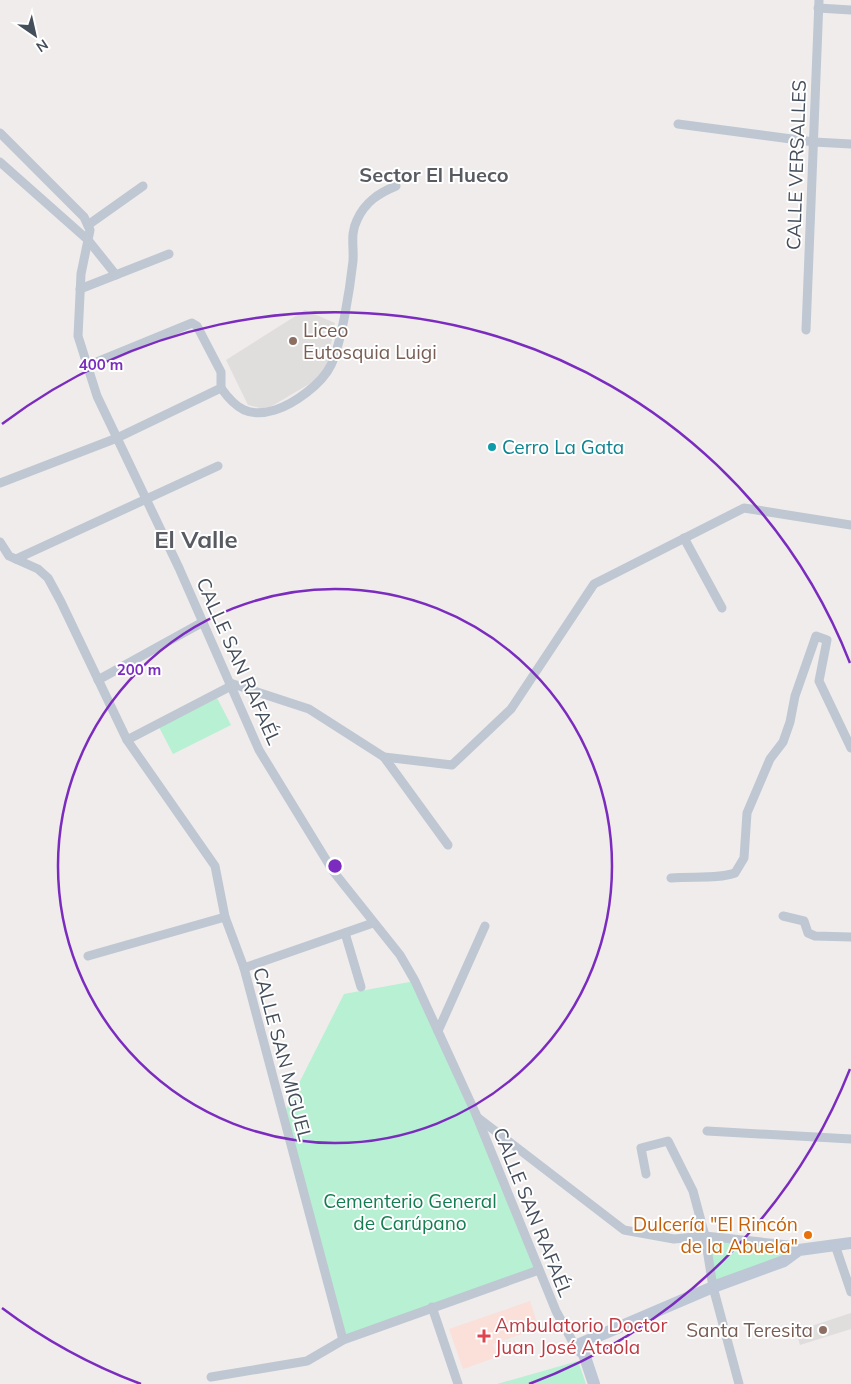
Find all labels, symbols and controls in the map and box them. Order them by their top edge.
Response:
north arrow [10,10,60,60]
text: N [33,35,52,56]
street label: CALLE VERSALLES [781,79,811,251]
district label: Sector El Hueco [359,162,509,187]
place label: Liceo Eutosquia Luigi [303,318,437,364]
marker: Liceo Eutosquia Luigi [287,335,299,347]
text: 400 m [79,355,123,374]
place label: Cerro La Gata [502,435,624,459]
marker: Cerro La Gata [486,441,498,453]
district label: El Valle [154,524,238,554]
street label: CALLE SAN RAFAÉL [191,574,287,749]
text: 200 m [117,660,161,679]
centre of rings [326,857,344,875]
street label: CALLE SAN MIGUEL [248,964,318,1144]
street label: CALLE SAN RAFAÉL [488,1124,578,1301]
park label: Cementerio General de Carúpano [323,1189,497,1235]
place label: Dulcería "El Rincón de la Abuela" [633,1212,798,1258]
marker: Dulcería "El Rincón de la Abuela" [802,1229,814,1241]
place label: Ambulatorio Doctor Juan José Ataola [495,1313,667,1359]
place label: Santa Teresita [686,1318,813,1342]
marker: Santa Teresita [817,1324,829,1336]
marker: Ambulatorio Doctor Juan José Ataola [477,1329,491,1343]

